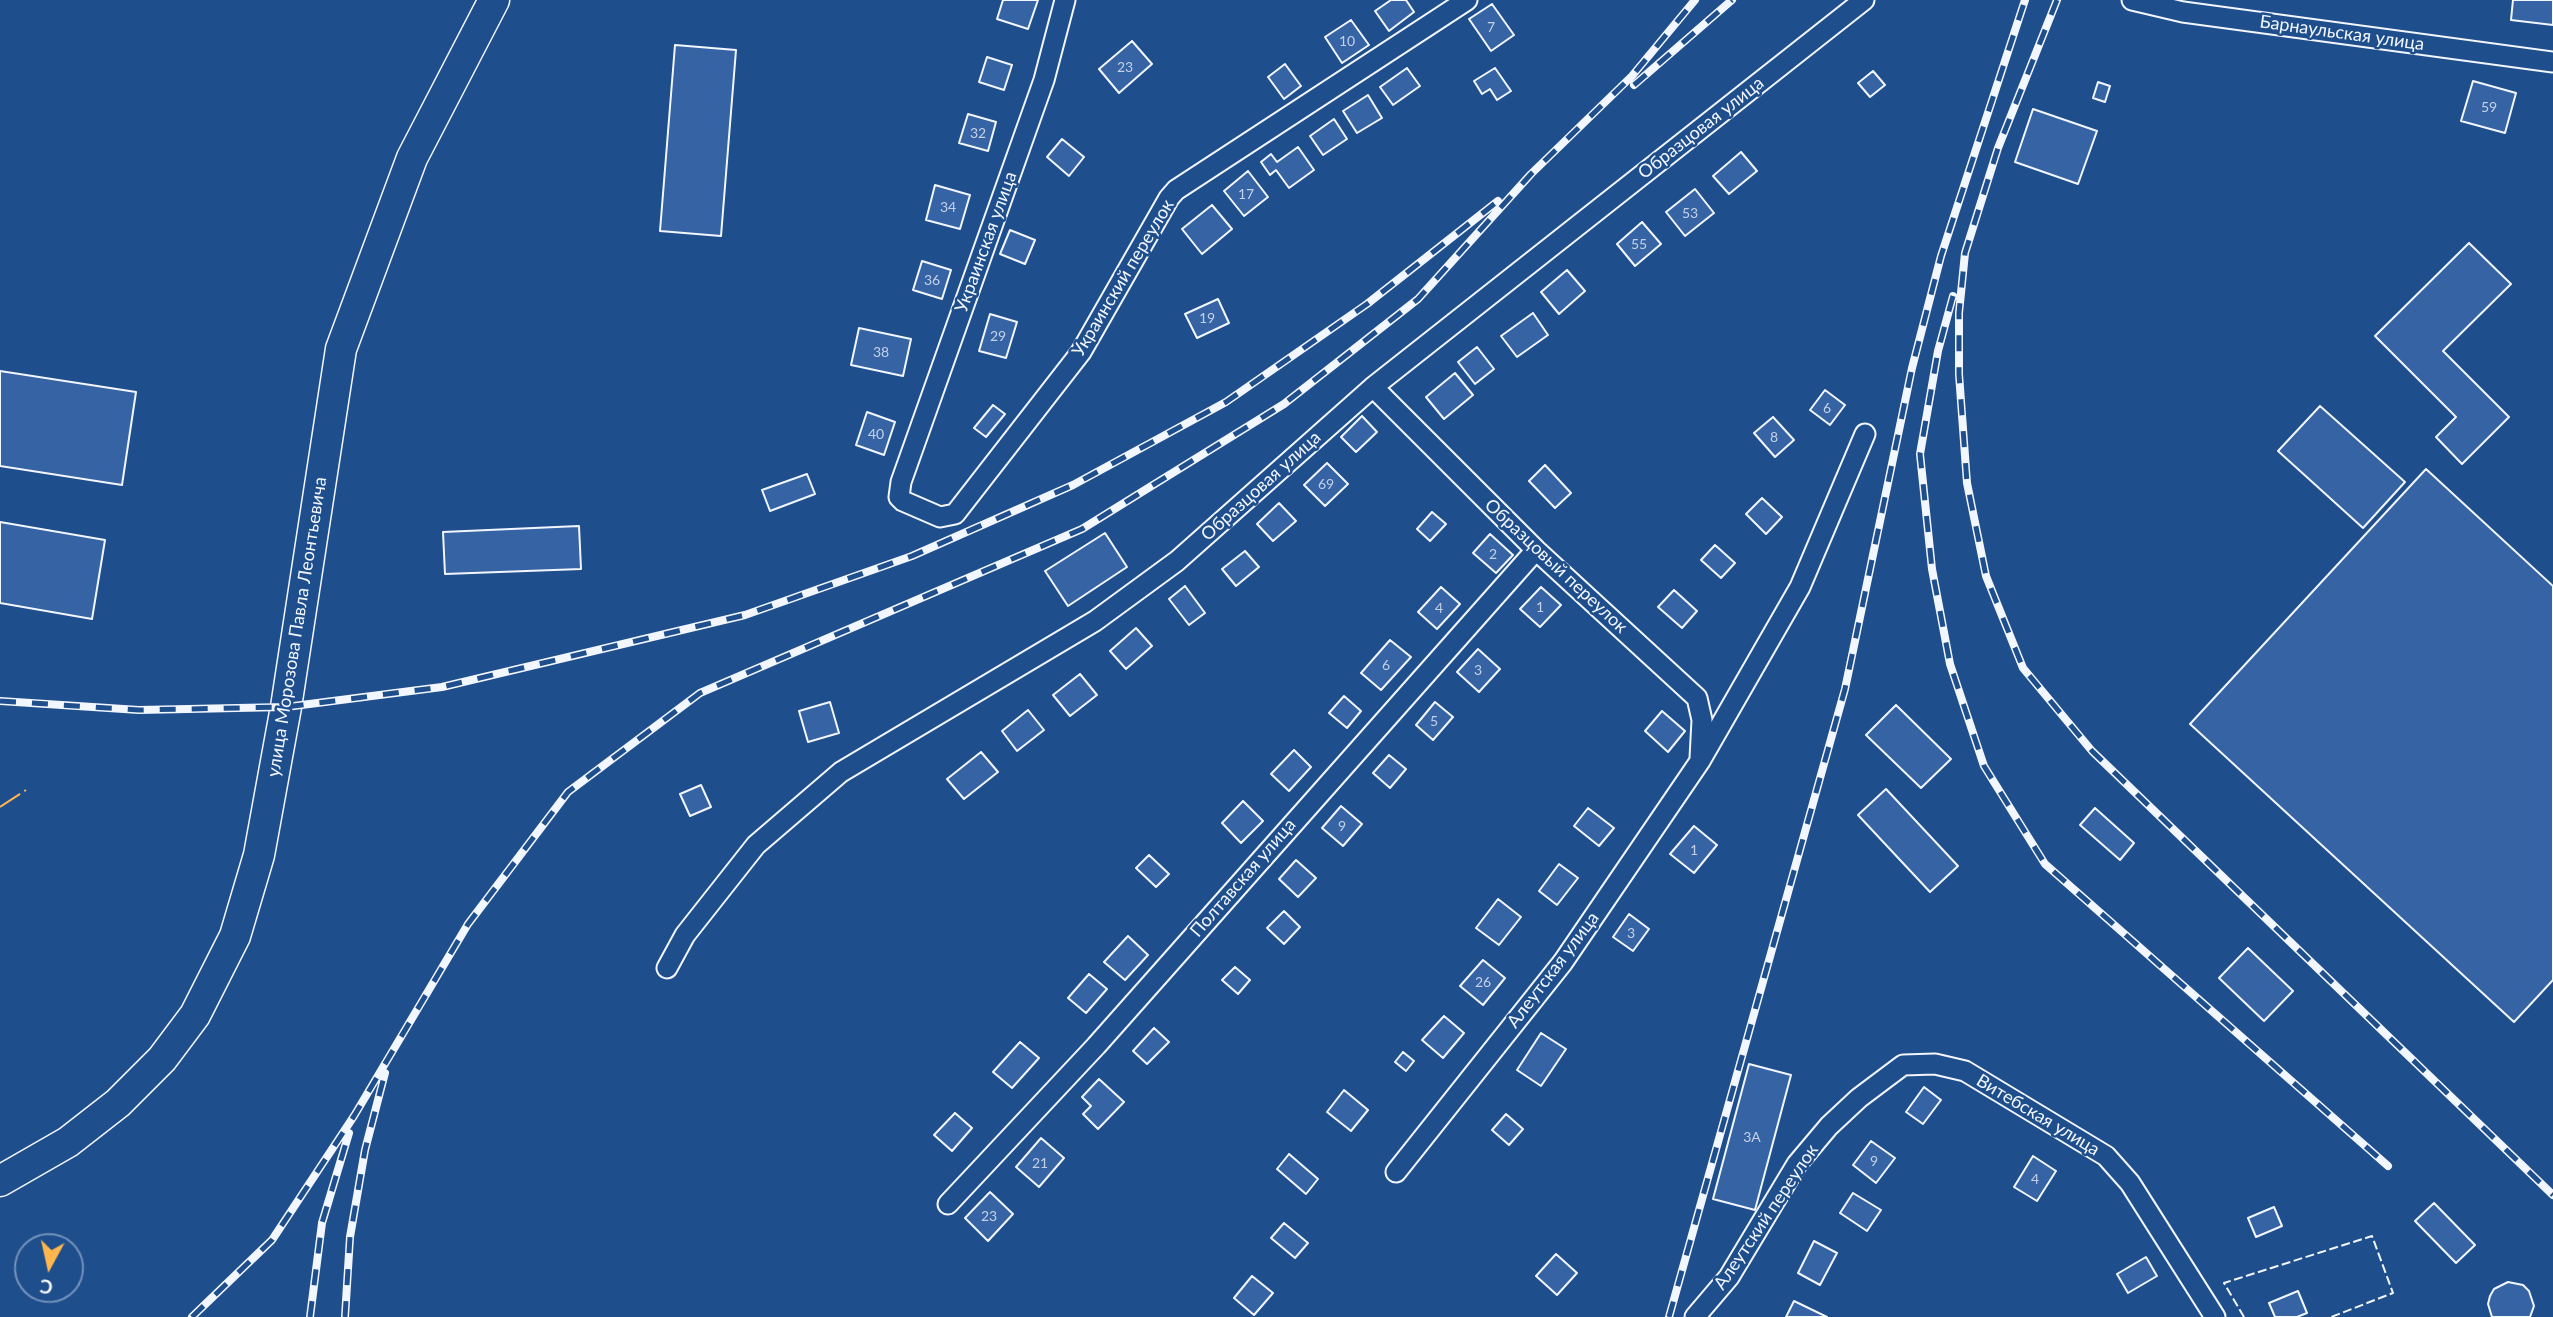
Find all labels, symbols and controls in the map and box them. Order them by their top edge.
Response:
street label: Барнаульская улица [2258,11,2426,55]
house number: 7 [1487,19,1495,35]
house number: 10 [1339,33,1355,49]
house number: 23 [1117,59,1133,75]
street label: Образцовая улица [1634,72,1768,184]
house number: 59 [2481,99,2497,115]
house number: 32 [970,125,986,141]
street label: Украинская улица [950,169,1022,315]
house number: 17 [1238,186,1254,202]
street label: Украинский переулок [1067,195,1179,361]
house number: 34 [940,199,956,215]
house number: 53 [1682,205,1698,221]
house number: 55 [1631,236,1647,252]
house number: 36 [924,272,940,288]
house number: 19 [1199,310,1215,326]
house number: 29 [990,328,1006,344]
house number: 38 [873,344,889,360]
house number: 6 [1823,400,1831,416]
house number: 40 [868,426,884,442]
street label: Образцовая улица [1197,427,1325,545]
house number: 8 [1770,429,1778,445]
street label: улица Морозова Павла Леонтьевича [263,475,331,779]
house number: 69 [1318,476,1334,492]
street label: Образцовый переулок [1480,494,1632,638]
house number: 2 [1489,546,1497,562]
house number: 1 [1536,599,1544,615]
house number: 4 [1435,600,1443,616]
house number: 6 [1382,657,1390,673]
house number: 3 [1474,662,1482,678]
house number: 5 [1430,713,1438,729]
street label: Полтавская улица [1186,814,1300,942]
house number: 9 [1338,818,1346,834]
house number: 1 [1690,842,1698,858]
street label: Алеутская улица [1502,908,1604,1032]
house number: 3 [1627,925,1635,941]
house number: 26 [1475,974,1491,990]
street label: Витебская улица [1972,1070,2104,1160]
house number: 3А [1743,1129,1761,1145]
street label: Алеутский переулок [1709,1140,1823,1294]
house number: 9 [1870,1153,1878,1169]
house number: 21 [1032,1155,1048,1171]
house number: 4 [2031,1171,2039,1187]
house number: 23 [981,1208,997,1224]
north arrow [14,1233,84,1303]
text: С [38,1275,54,1300]

